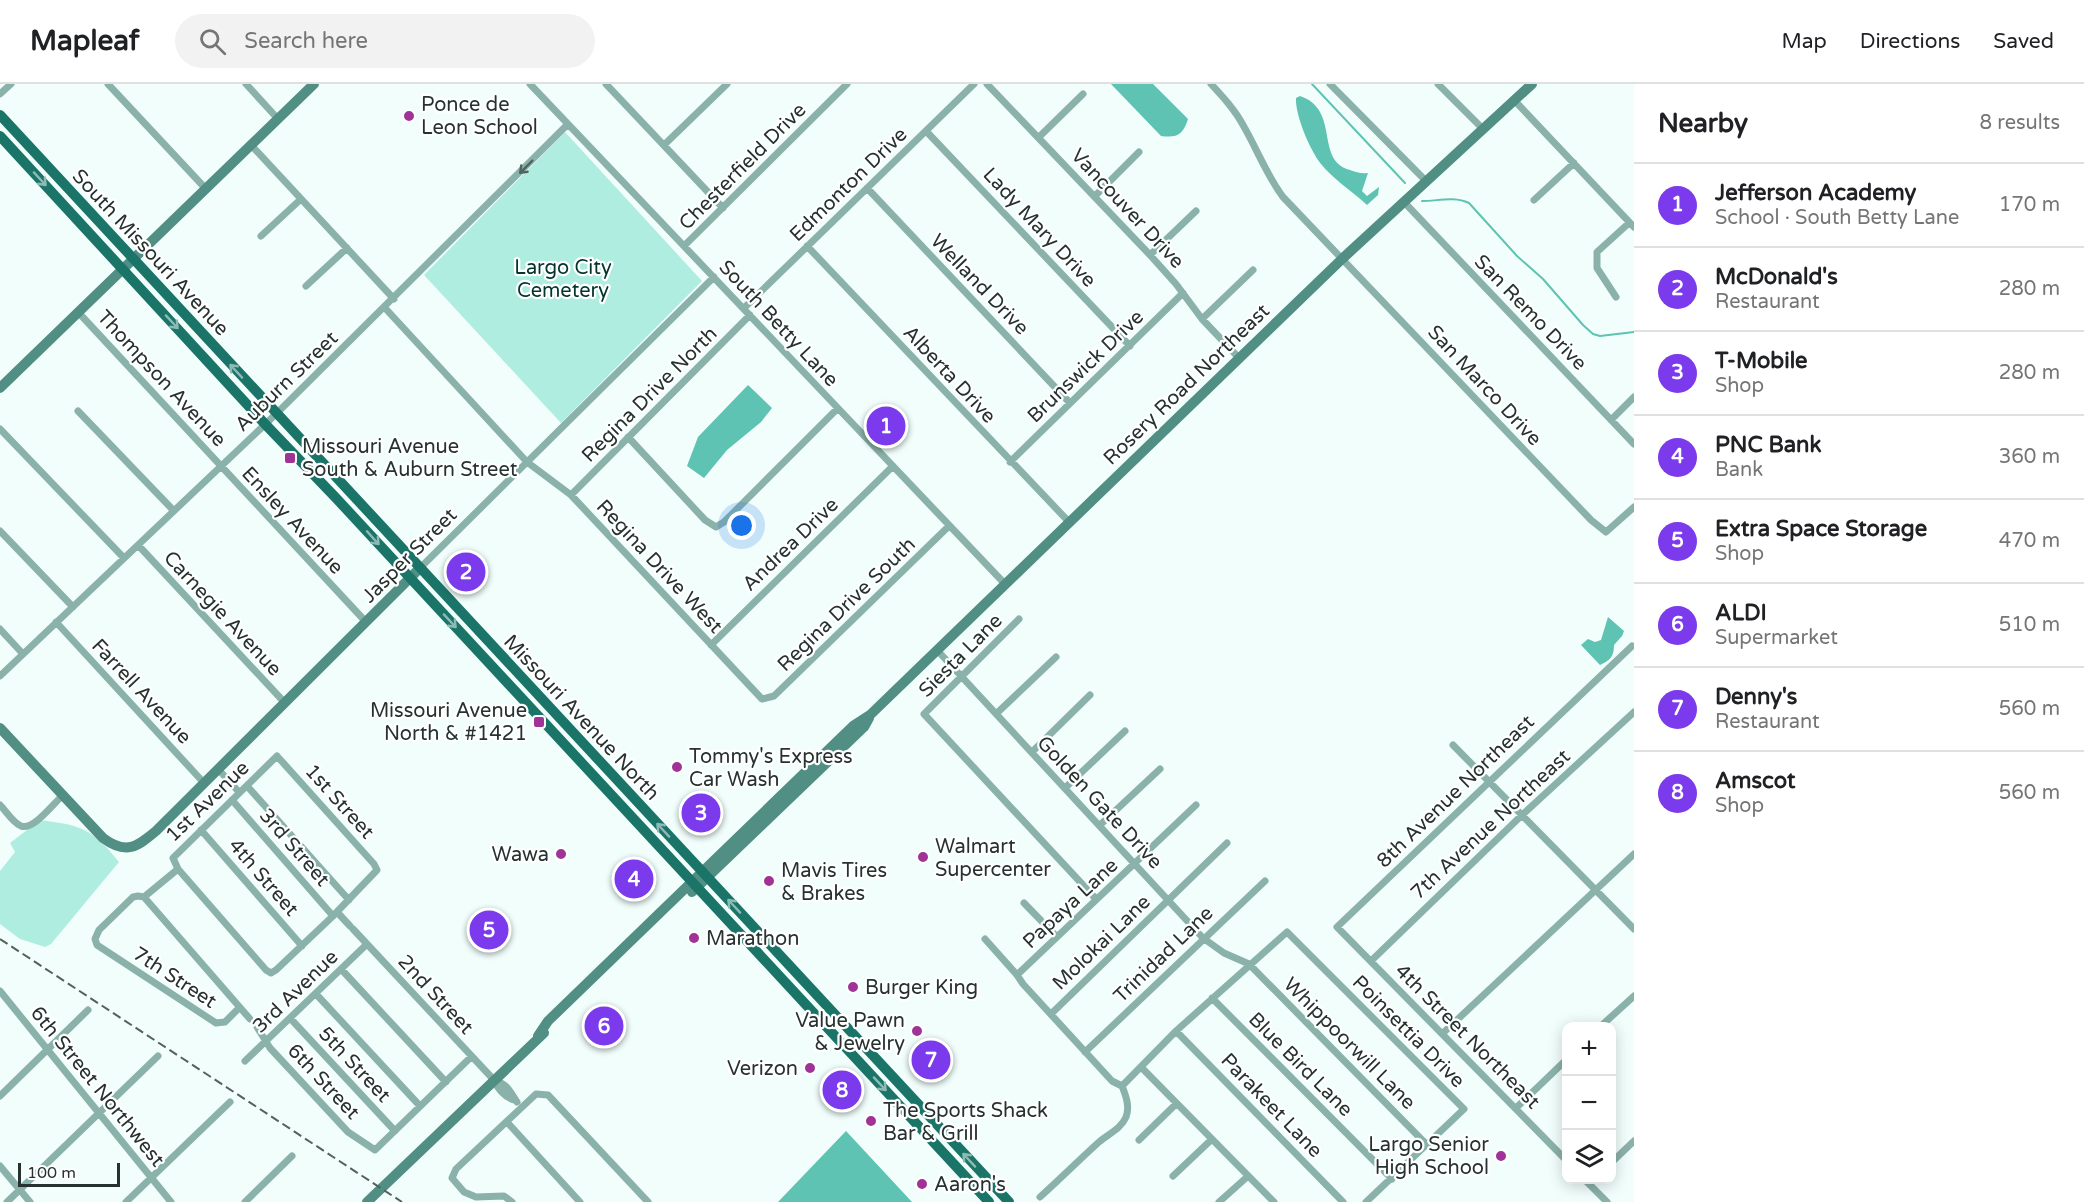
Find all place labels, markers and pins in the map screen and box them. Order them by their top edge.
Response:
place label: Ponce de Leon School [421,93,538,140]
marker: Ponce de Leon School [402,109,416,123]
pin: 1 [866,404,906,448]
place label: Missouri Avenue South & Auburn Street [302,435,518,482]
marker: Missouri Avenue South & Auburn Street [283,451,297,465]
pin: 2 [446,550,486,594]
place label: Missouri Avenue North & #1421 [370,699,527,746]
marker: Missouri Avenue North & #1421 [532,715,546,729]
place label: Tommy's Express Car Wash [689,745,853,792]
marker: Tommy's Express Car Wash [670,760,684,774]
pin: 3 [682,790,720,836]
place label: Walmart Supercenter [935,835,1051,882]
place label: Wawa [492,843,549,867]
marker: Wawa [554,847,568,861]
marker: Walmart Supercenter [916,850,930,864]
pin: 4 [614,856,654,902]
place label: Mavis Tires & Brakes [781,859,887,906]
marker: Mavis Tires & Brakes [762,874,776,888]
pin: 5 [470,908,508,952]
place label: Marathon [706,927,799,951]
marker: Marathon [687,931,701,945]
place label: Burger King [865,976,978,1000]
marker: Burger King [846,980,860,994]
pin: 6 [584,1004,624,1048]
place label: Value Pawn & Jewelry [795,1009,905,1056]
marker: Value Pawn & Jewelry [910,1024,924,1038]
pin: 7 [912,1038,950,1082]
place label: Verizon [727,1057,798,1081]
marker: Verizon [803,1061,817,1075]
pin: 8 [822,1068,862,1112]
place label: The Sports Shack Bar & Grill [883,1099,1048,1146]
marker: The Sports Shack Bar & Grill [864,1114,878,1128]
place label: Largo Senior High School [1368,1133,1489,1180]
marker: Largo Senior High School [1494,1149,1508,1163]
place label: Aaron's [934,1173,1006,1197]
marker: Aaron's [915,1177,929,1191]

